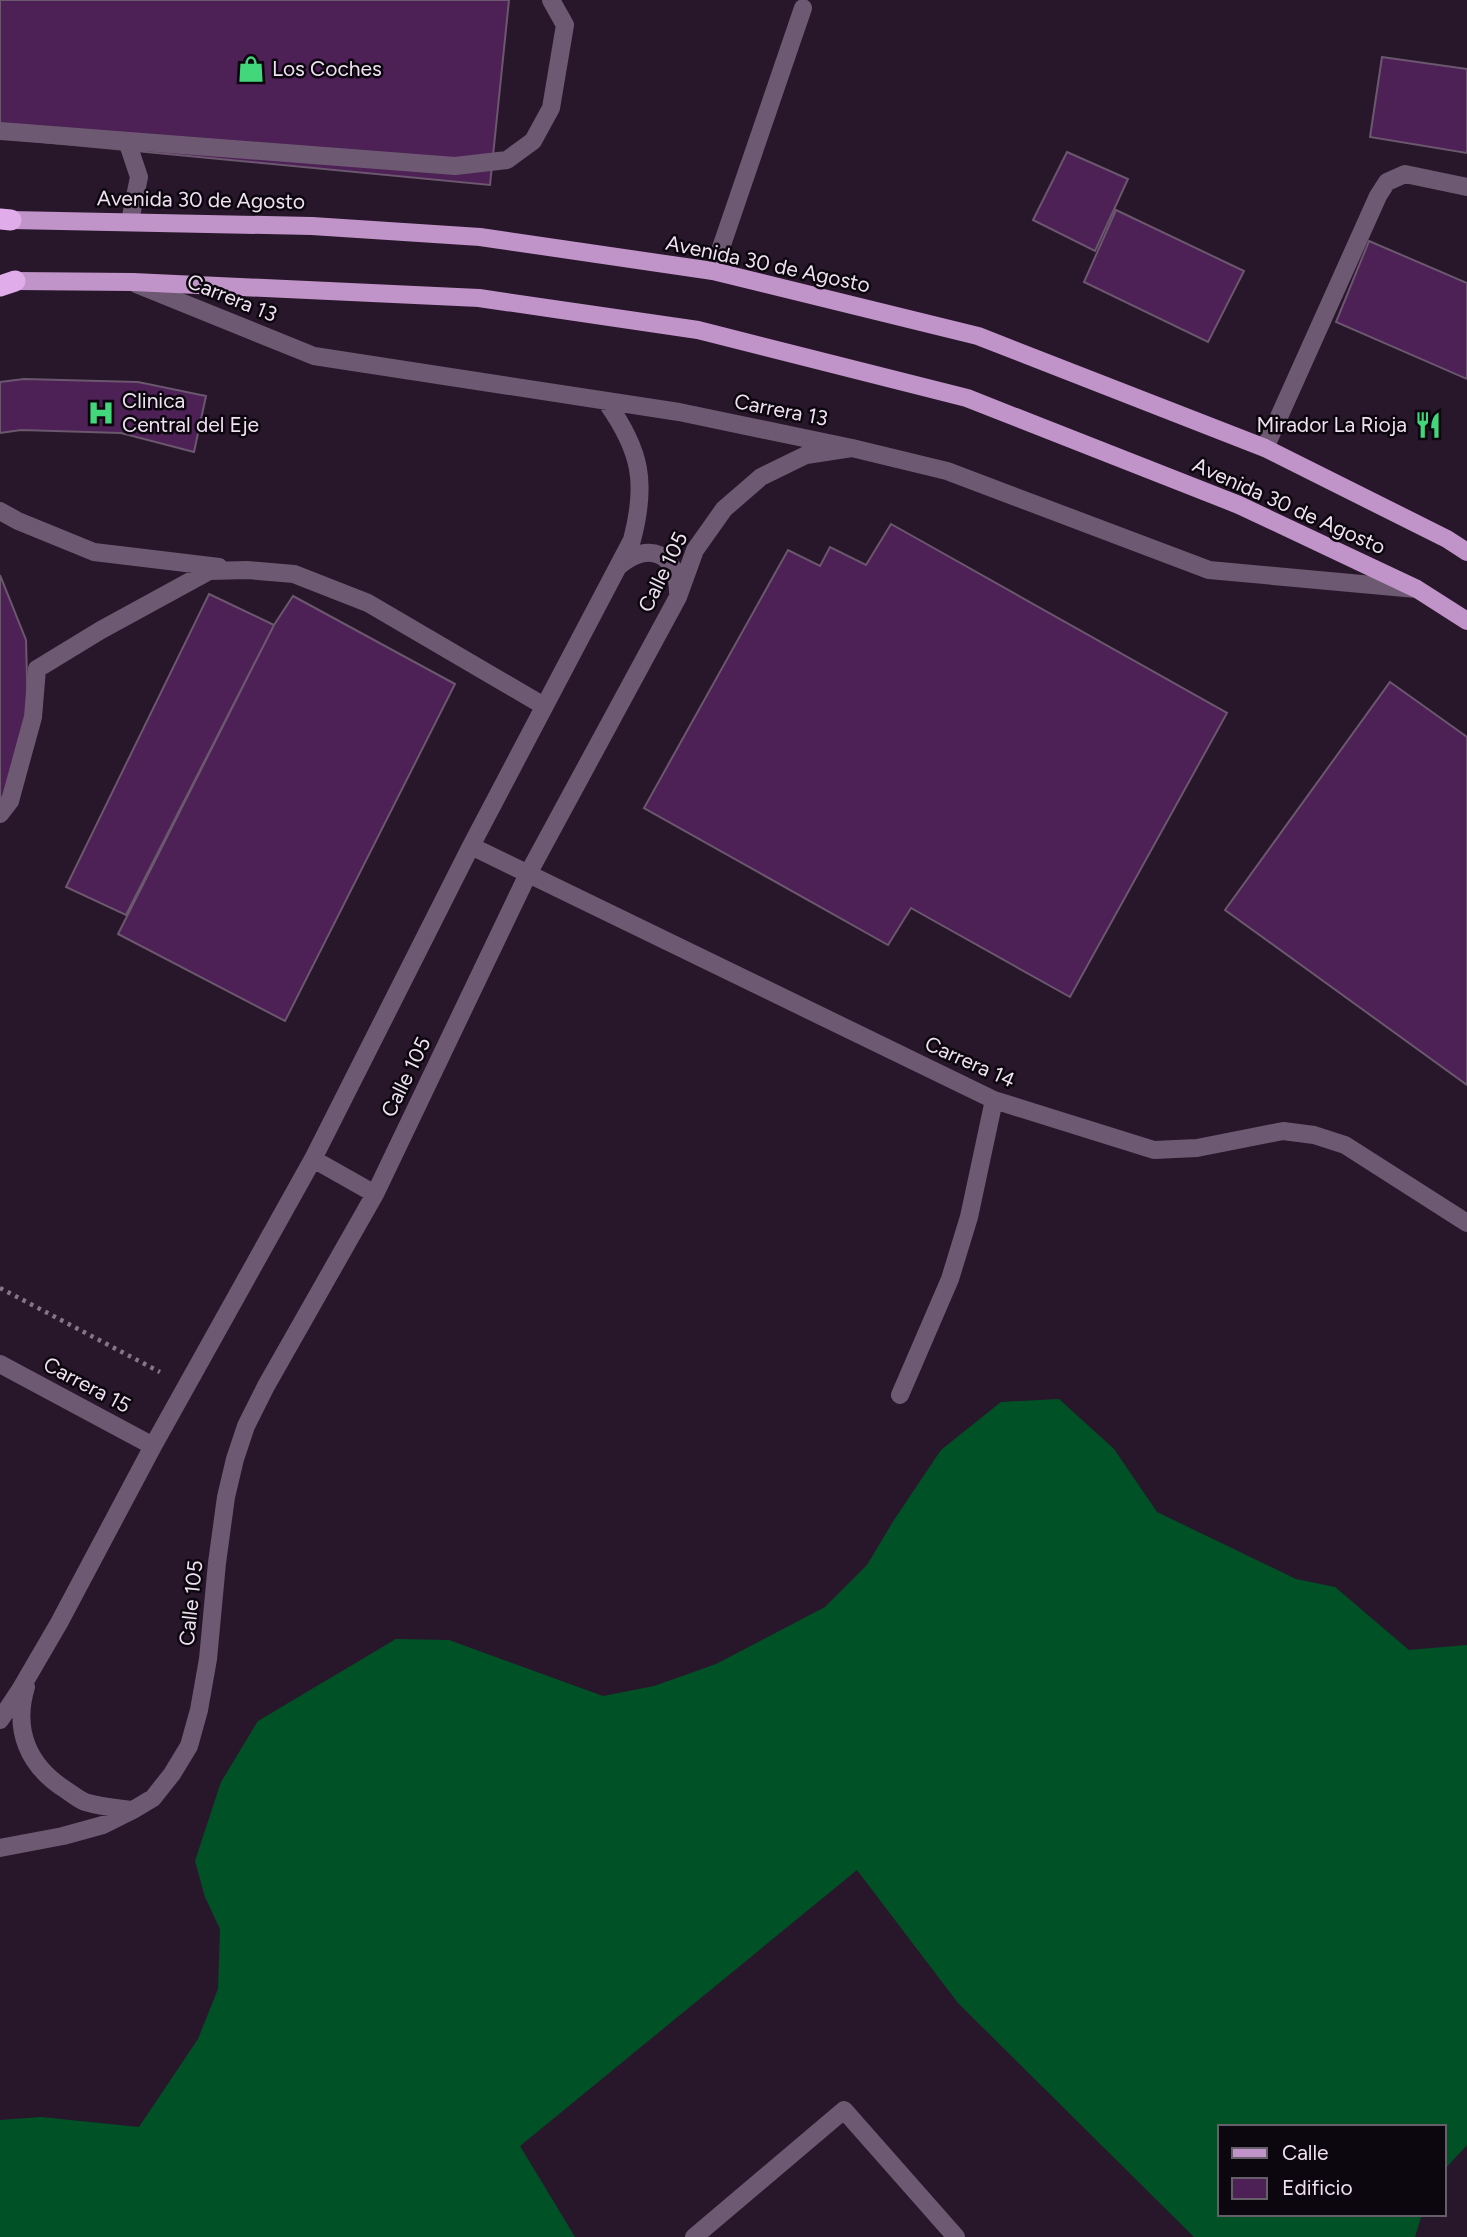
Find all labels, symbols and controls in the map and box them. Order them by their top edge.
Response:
shop icon: Los Coches [236,54,266,84]
place label: Los Coches [272,56,382,81]
street label: Avenida 30 de Agosto [97,185,305,214]
street label: Avenida 30 de Agosto [664,230,873,297]
street label: Carrera 13 [184,268,281,327]
place label: Clinica Central del Eje [122,388,259,437]
street label: Carrera 13 [732,388,830,431]
hospital icon: Clinica Central del Eje [86,398,116,428]
restaurant icon: Mirador La Rioja [1413,410,1443,440]
place label: Mirador La Rioja [1256,412,1407,437]
street label: Avenida 30 de Agosto [1189,452,1389,559]
street label: Calle 105 [632,528,693,616]
street label: Carrera 14 [921,1031,1019,1093]
street label: Calle 105 [375,1033,436,1121]
street label: Carrera 15 [39,1351,135,1418]
street label: Calle 105 [174,1559,207,1647]
legend [1218,2125,1446,2216]
text: Calle [1282,2140,1329,2165]
text: Edificio [1282,2175,1353,2200]

